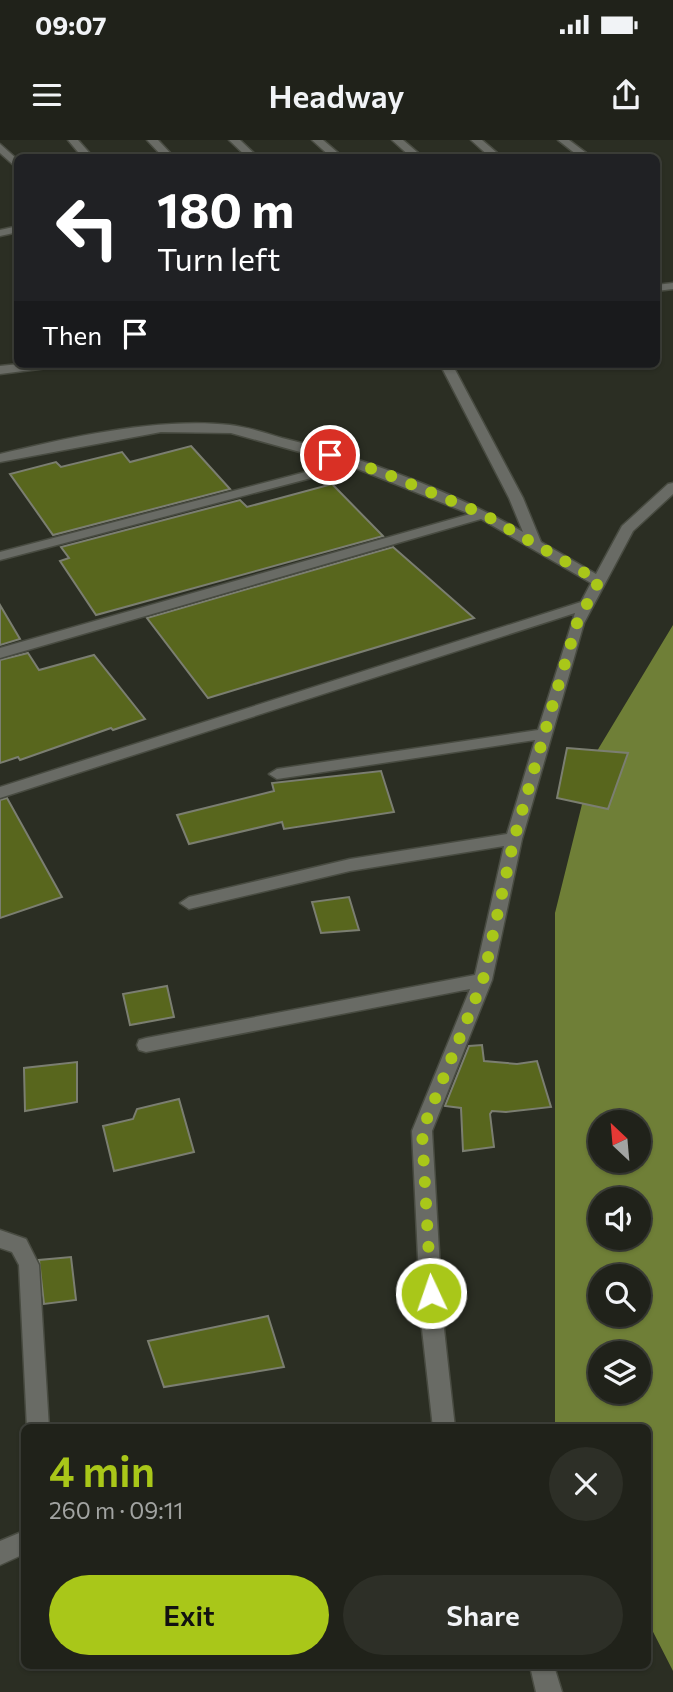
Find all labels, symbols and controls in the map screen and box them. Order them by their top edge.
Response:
text: 09:07 [35,9,107,40]
text: Headway [268,75,405,115]
icon: menu [28,76,66,114]
icon: share [607,76,645,114]
text: 180 m [157,178,294,238]
icon: left [42,182,133,273]
text: Turn left [157,238,281,278]
icon: arrive [116,315,154,353]
text: Then [42,319,102,350]
pin [300,425,360,485]
icon: arrive [311,436,349,474]
north arrow [588,1110,651,1172]
map controls [588,1110,651,1404]
button: sound [588,1187,651,1250]
position arrow [394,1256,468,1330]
button: search [588,1264,651,1327]
button: layers [588,1341,651,1404]
text: 4 min [49,1444,155,1496]
button: close [549,1447,623,1521]
text: 260 m · 09:11 [49,1496,183,1524]
button: Exit [49,1575,329,1655]
button: Share [343,1575,623,1655]

